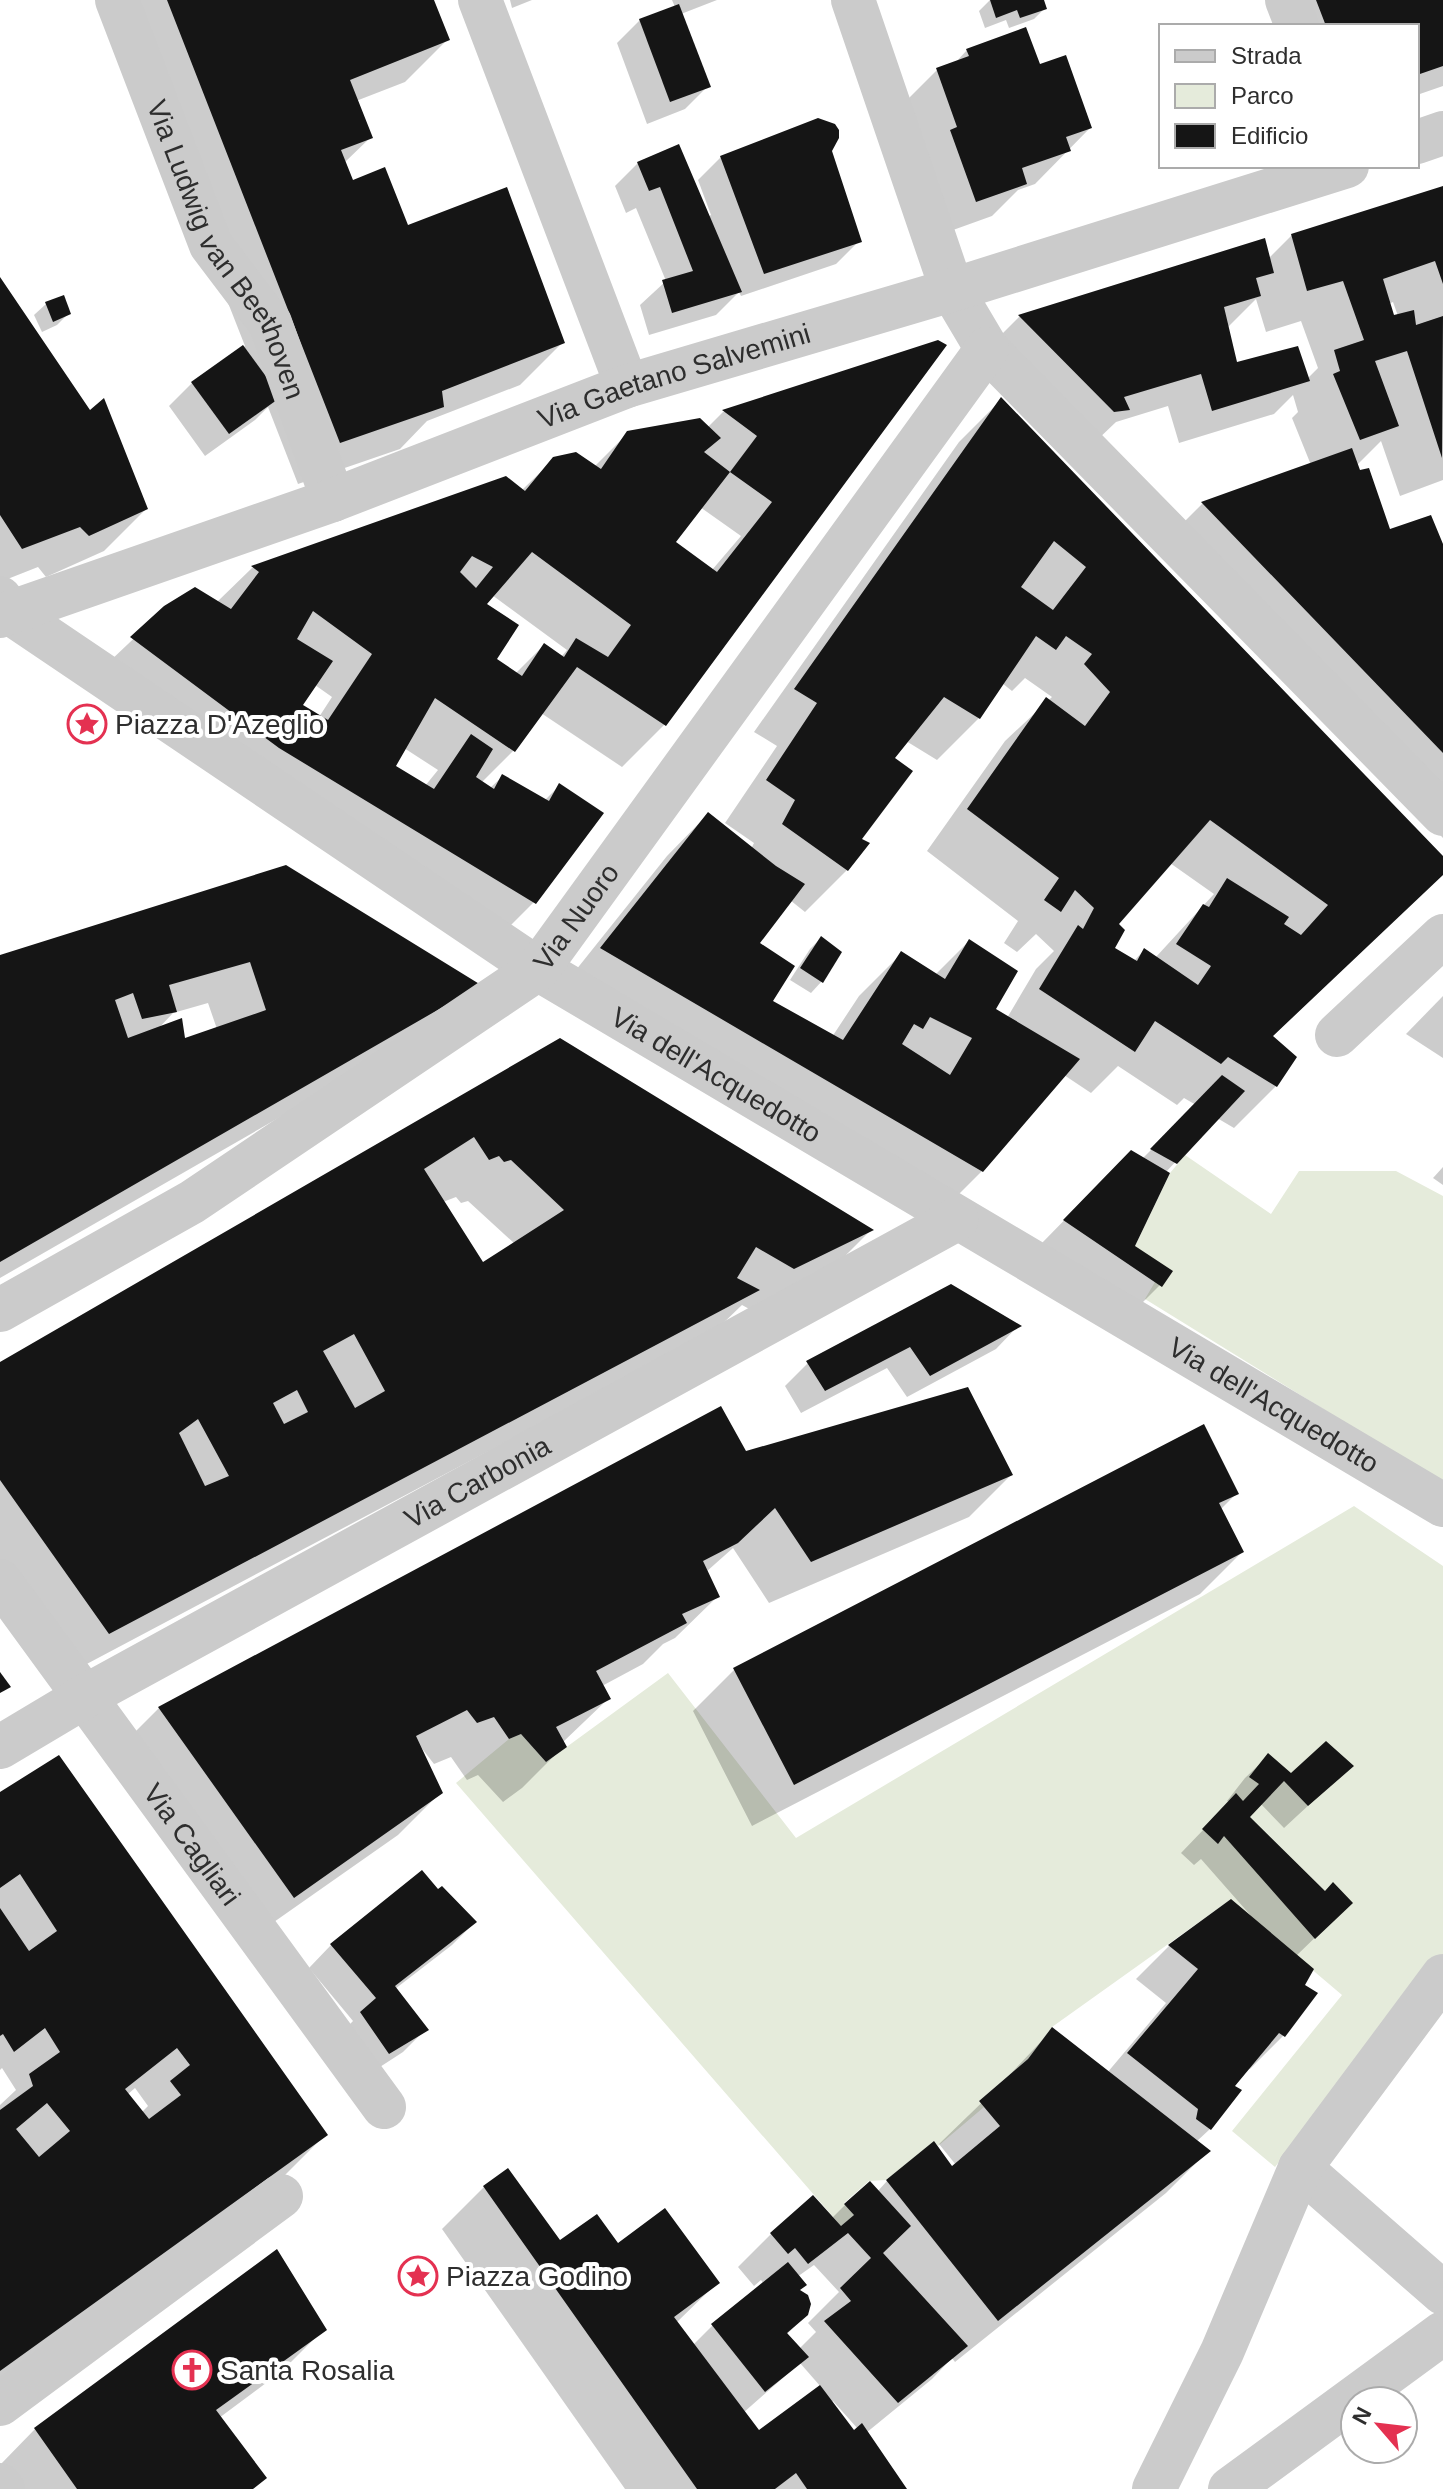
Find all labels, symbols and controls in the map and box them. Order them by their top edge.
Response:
legend [1159,24,1419,168]
text: Strada [1231,42,1302,69]
text: Parco [1231,82,1294,109]
street label: Via Ludwig van Beethoven [141,96,311,403]
text: Edificio [1231,122,1308,149]
street label: Via Gaetano Salvemini [534,318,814,435]
place icon: Piazza D'Azeglio [66,703,108,745]
place label: Piazza D'Azeglio [115,709,324,740]
street label: Via Nuoro [527,858,625,976]
street label: Via dell'Acquedotto [606,1001,826,1149]
street label: Via dell'Acquedotto [1163,1331,1384,1479]
street label: Via Carbonia [399,1430,556,1535]
street label: Via Cagliari [137,1778,246,1911]
place icon: Piazza Godino [397,2255,439,2297]
place label: Piazza Godino [446,2261,628,2292]
church icon: Santa Rosalia [171,2349,213,2391]
place label: Santa Rosalia [220,2355,395,2386]
north arrow [1339,2385,1419,2465]
text: N [1347,2403,1377,2429]

